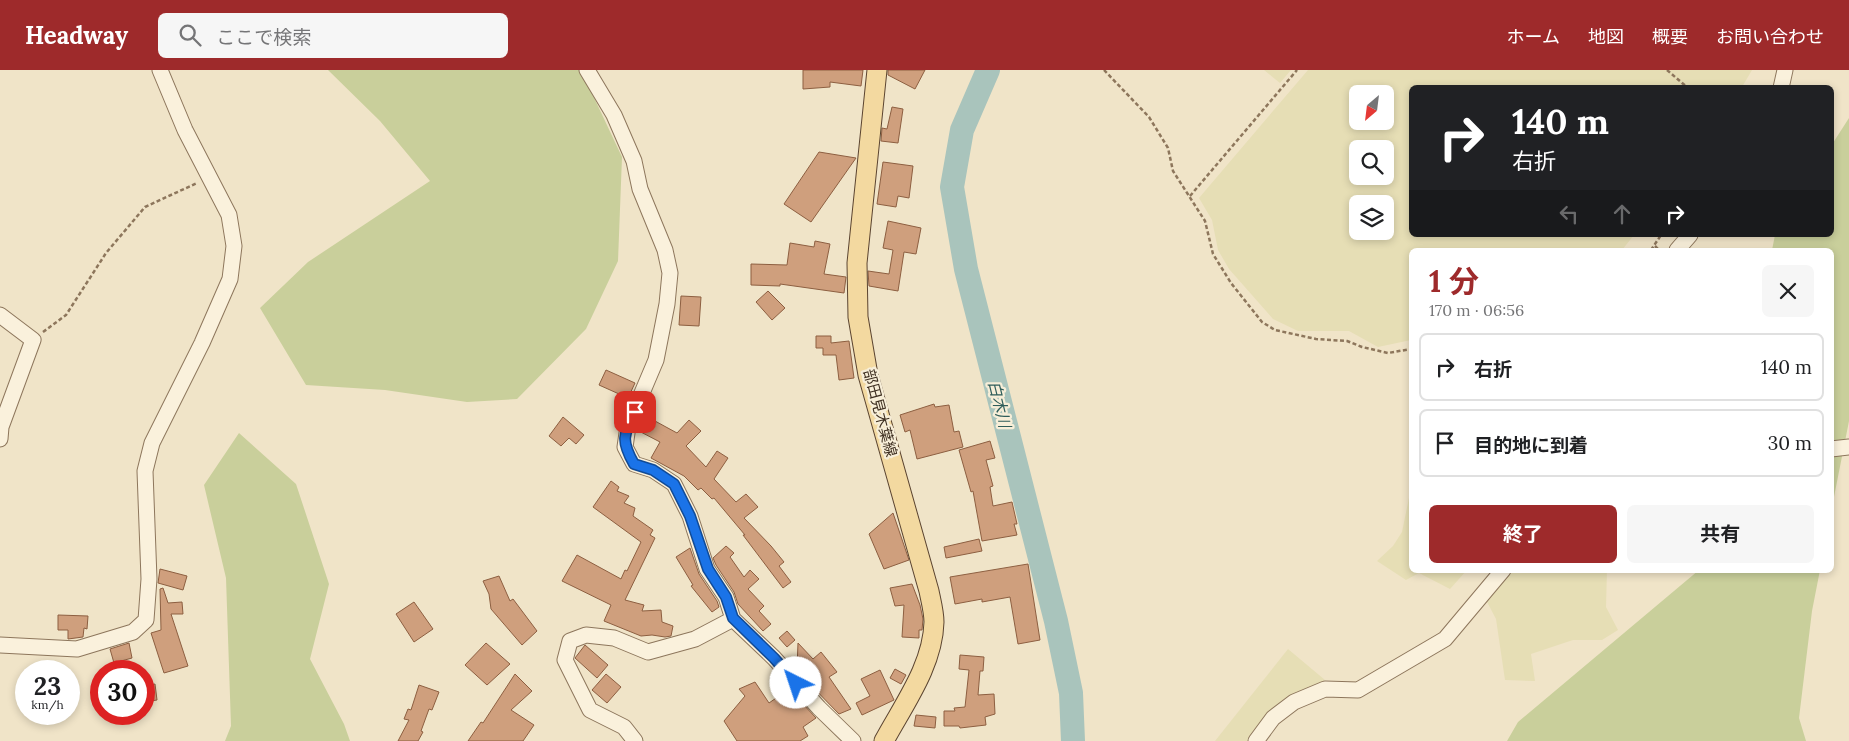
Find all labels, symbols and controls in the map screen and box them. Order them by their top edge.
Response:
search box [158,13,508,58]
text: Headway [25,20,128,51]
icon: search [176,21,204,49]
text: ここで検索 [216,25,311,49]
text: ホーム [1507,25,1560,48]
text: 地図 [1588,25,1624,48]
text: 概要 [1652,25,1688,48]
text: お問い合わせ [1716,25,1824,48]
north arrow [1349,85,1394,130]
map controls [1349,85,1394,240]
text: 140 m [1512,99,1609,144]
icon: right [1429,105,1494,170]
button: search [1349,140,1394,185]
text: 右折 [1512,147,1556,175]
button: layers [1349,195,1394,240]
icon: left [1555,200,1583,228]
icon: ahead [1608,200,1636,228]
icon: right [1661,200,1689,228]
text: 1 分 [1429,262,1479,300]
button: close [1762,265,1814,317]
text: 170 m · 06:56 [1429,300,1524,320]
icon: right [1431,353,1459,381]
text: 140 m [1761,355,1812,379]
text: 右折 [1474,357,1512,381]
street label: 部田見木葉線 [860,367,901,459]
water label: 白木川 [984,378,1016,432]
pin [614,391,656,433]
icon: arrive [621,398,649,426]
icon: arrive [1431,429,1459,457]
text: 30 m [1768,431,1812,455]
text: 目的地に到着 [1474,433,1588,457]
button: 終了 [1429,505,1617,563]
button: 共有 [1627,505,1814,563]
position arrow [769,656,821,708]
speed limit sign: 30 [90,660,155,725]
text: 23 [34,670,61,702]
text: km/h [31,697,64,712]

